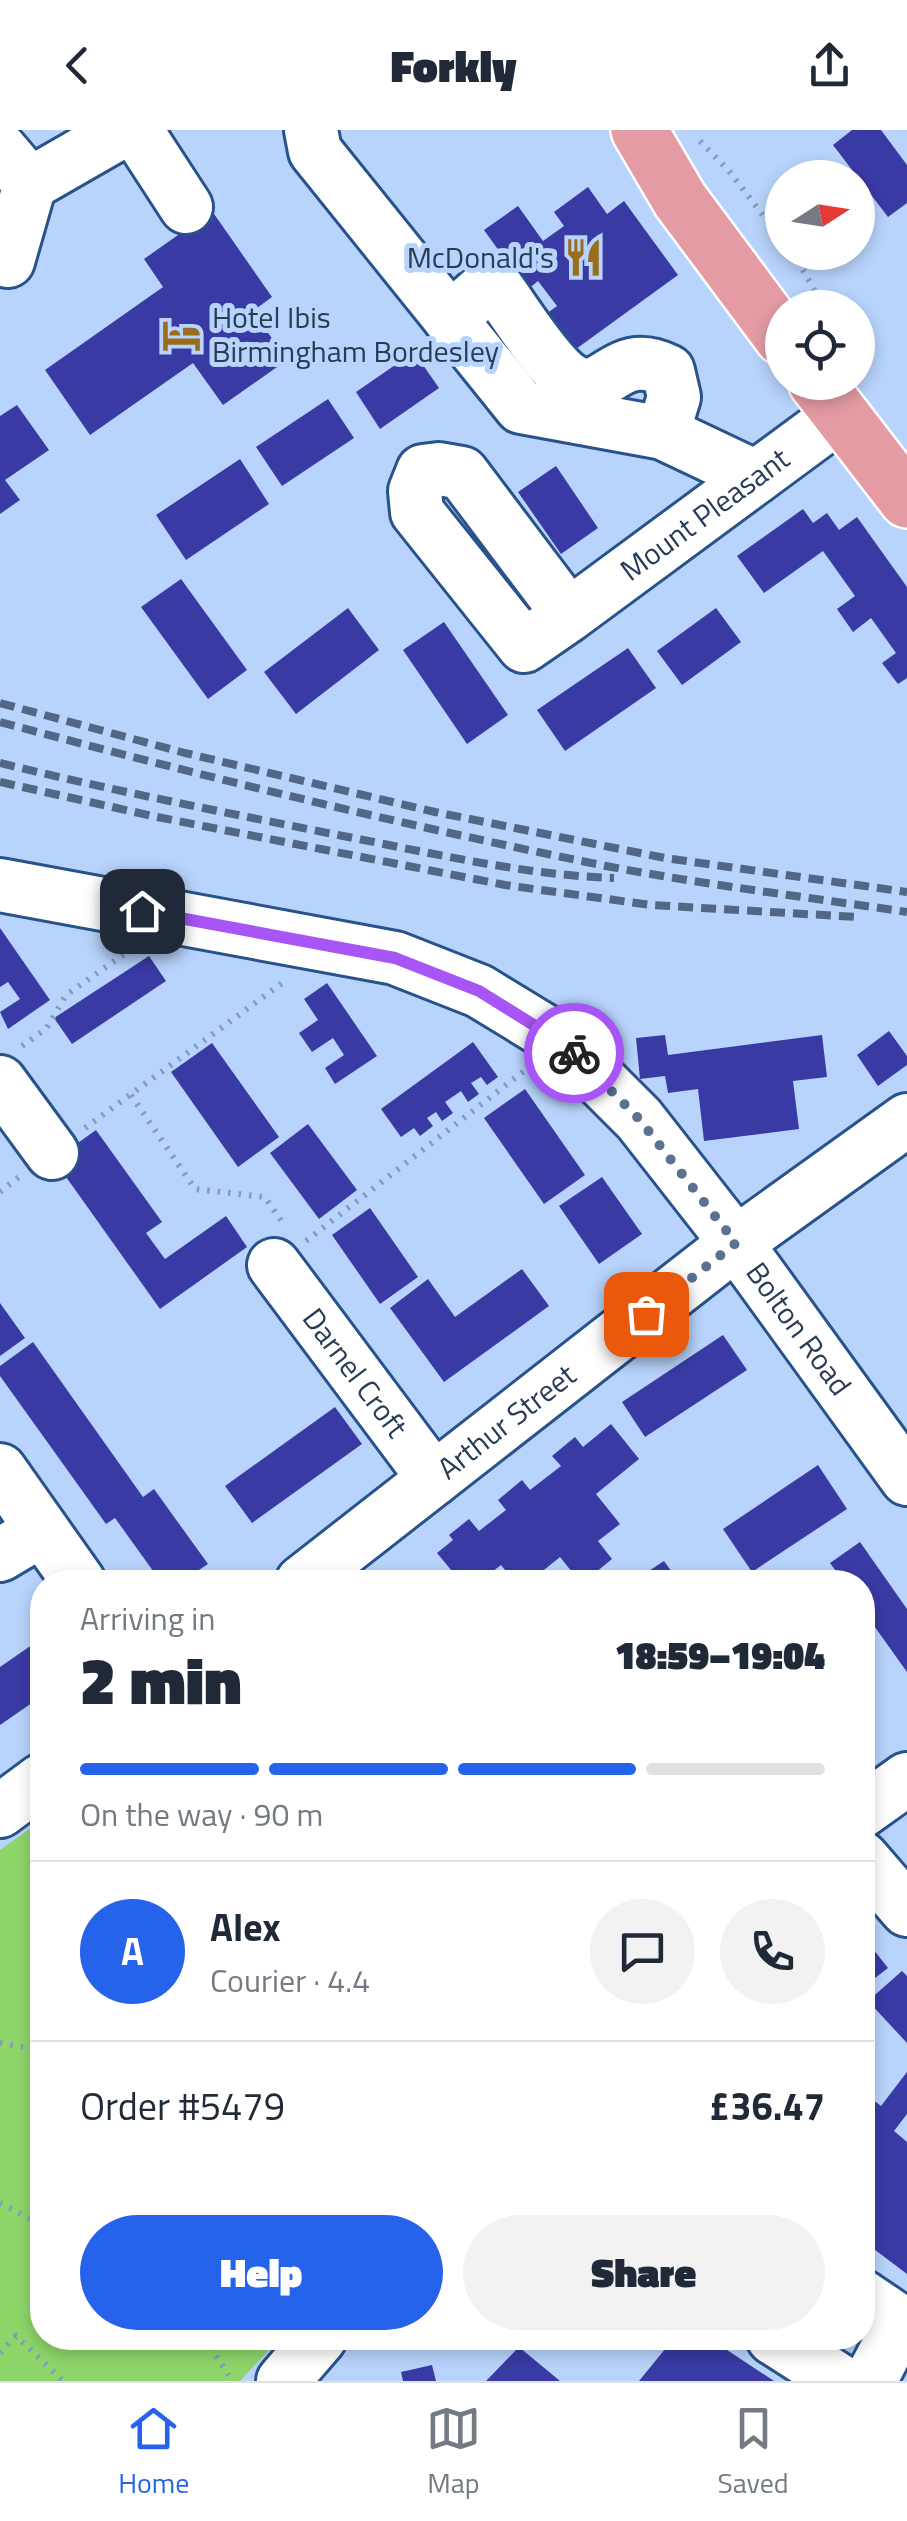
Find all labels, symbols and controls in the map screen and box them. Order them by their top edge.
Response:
text: Forkly [390,31,517,99]
icon: back [50,38,105,93]
icon: share [802,38,857,93]
north arrow [765,160,875,270]
map controls [765,160,875,400]
place label: McDonald's [407,234,554,280]
restaurant icon: McDonald's [563,237,605,279]
button: locate [765,290,875,400]
place label: Hotel Ibis Birmingham Bordesley [212,294,499,374]
hotel icon: Hotel Ibis Birmingham Bordesley [161,314,203,356]
street label: Mount Pleasant [610,436,799,592]
pin [100,869,185,954]
icon: home [115,884,170,939]
courier [524,1003,624,1103]
icon: bike [547,1026,602,1081]
street label: Bolton Road [735,1252,863,1405]
pin [604,1272,689,1357]
icon: bag [619,1287,674,1342]
street label: Darnel Croft [292,1298,420,1448]
street label: Arthur Street [427,1352,586,1490]
text: Arriving in [80,1594,216,1642]
text: 18:59–19:04 [615,1626,825,1684]
text: 2 min [80,1630,241,1729]
text: On the way · 90 m [80,1790,323,1838]
text: Alex [210,1898,281,1956]
button: chat [590,1899,695,2004]
button: phone [720,1899,825,2004]
text: A [121,1922,144,1980]
text: Courier · 4.4 [210,1956,370,2004]
text: Order #5479 [80,2077,285,2135]
text: £36.47 [709,2077,825,2135]
button: Help [80,2215,443,2330]
button: Share [463,2215,825,2330]
tab: Home [118,2401,189,2504]
tab: Map [426,2401,481,2504]
tab: Saved [717,2401,789,2504]

